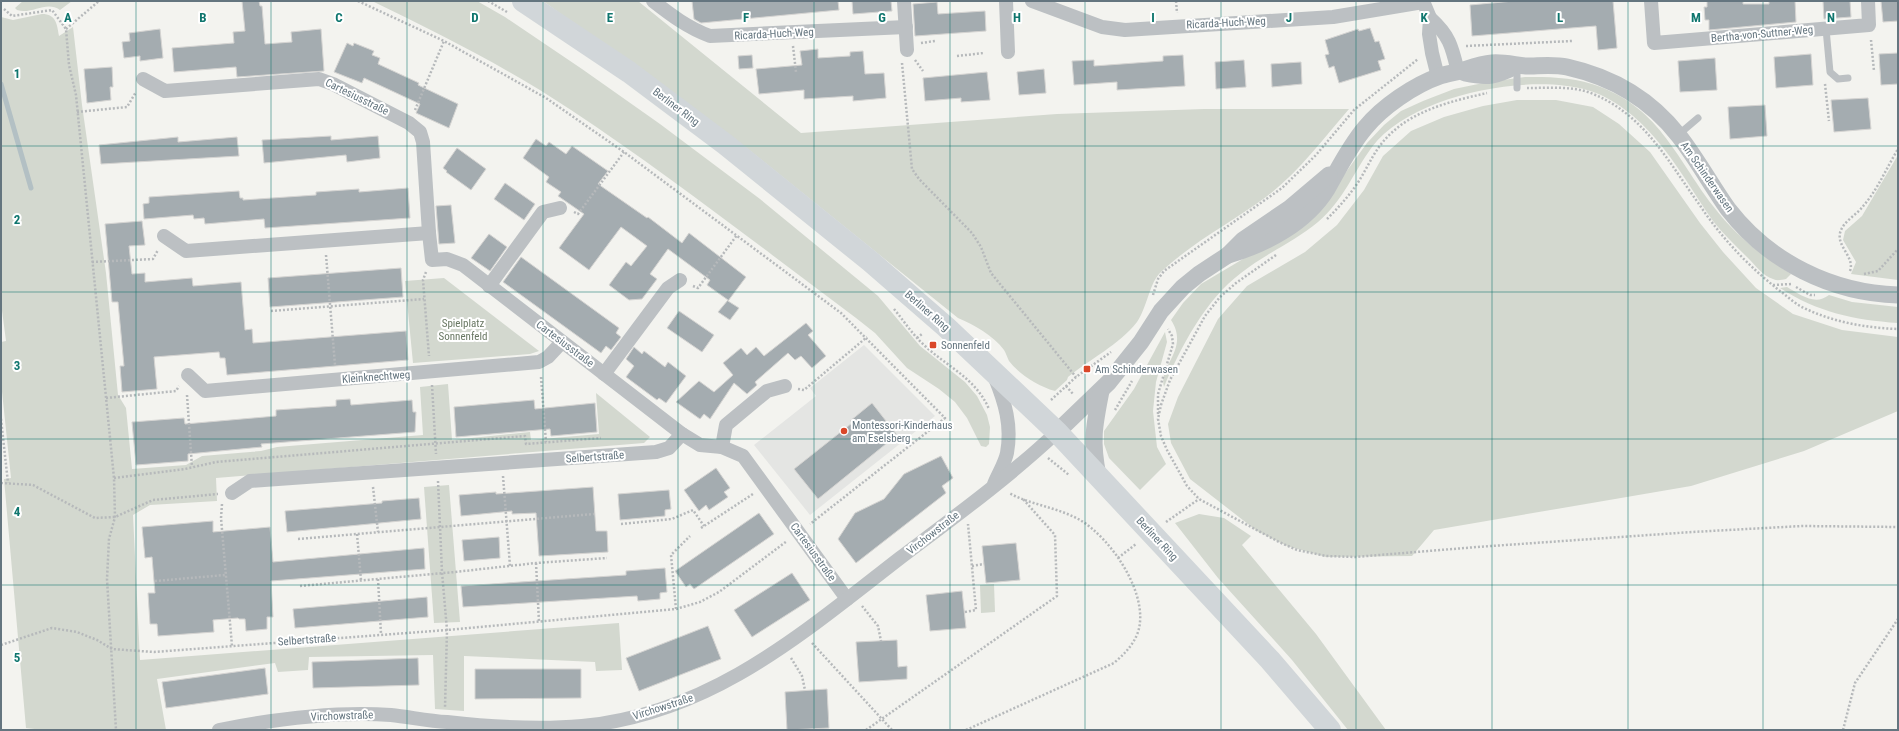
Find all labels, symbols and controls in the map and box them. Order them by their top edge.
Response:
text: A [64,10,72,25]
text: B [199,10,207,25]
text: C [335,10,343,25]
text: D [471,10,479,25]
text: E [607,10,614,25]
text: F [743,10,749,25]
text: G [878,10,886,25]
text: H [1013,10,1021,25]
text: I [1151,10,1155,25]
text: J [1286,10,1292,25]
text: K [1420,10,1428,25]
text: L [1557,10,1563,25]
text: M [1691,10,1701,25]
text: N [1827,10,1835,25]
street label: Ricarda-Huch-Weg [1186,14,1266,32]
street label: Bertha-von-Suttner-Weg [1710,23,1814,45]
street label: Ricarda-Huch-Weg [734,25,814,43]
text: 1 [14,66,20,81]
street label: Cartesiusstraße [323,76,391,118]
street label: Berliner Ring [650,85,702,129]
street label: Am Schinderwasen [1678,139,1736,215]
text: 2 [14,212,21,227]
street label: Berliner Ring [902,288,952,334]
park label: Spielplatz Sonnenfeld [439,317,487,343]
street label: Cartesiusstraße [534,318,596,370]
place label: Sonnenfeld [941,339,990,352]
marker: Sonnenfeld [928,340,938,350]
text: 3 [14,358,20,373]
place label: Am Schinderwasen [1095,363,1178,376]
marker: Am Schinderwasen [1082,364,1092,374]
street label: Kleinknechtweg [341,368,411,386]
place label: Montessori-Kinderhaus am Eselsberg [852,419,952,445]
marker: Montessori-Kinderhaus am Eselsberg [839,426,849,436]
street label: Selbertstraße [565,448,625,466]
text: 4 [14,504,21,519]
street label: Virchowstraße [904,509,962,557]
street label: Berliner Ring [1133,514,1181,564]
street label: Cartesiusstraße [787,520,839,584]
street label: Selbertstraße [277,631,337,649]
text: 5 [14,650,21,665]
street label: Virchowstraße [631,691,695,723]
street label: Virchowstraße [310,708,374,724]

